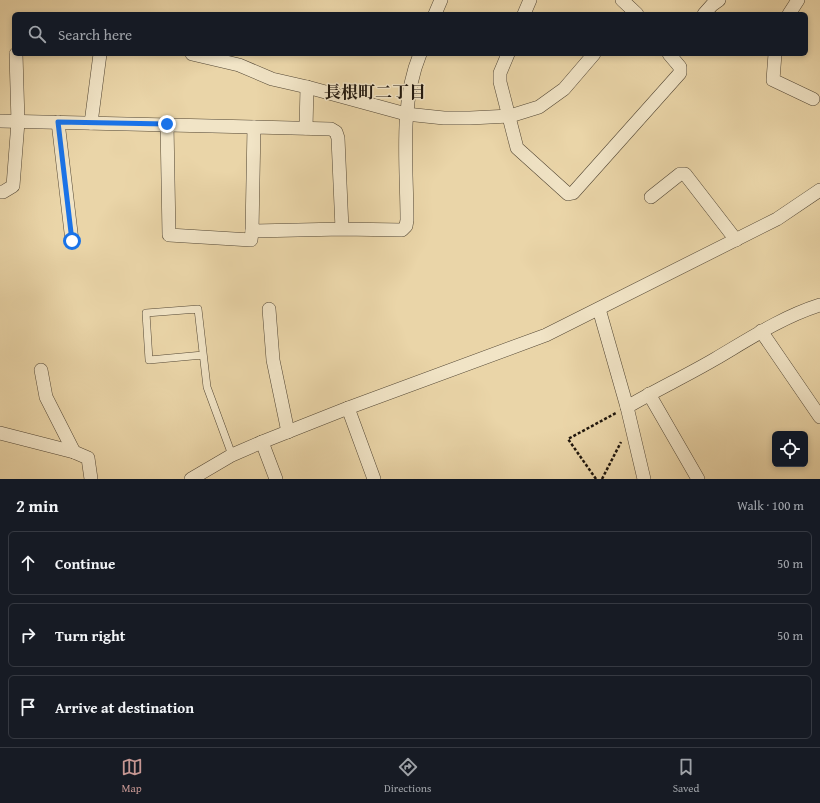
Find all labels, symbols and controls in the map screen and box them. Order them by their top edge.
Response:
search box [12,12,808,56]
icon: search [26,23,48,45]
text: Search here [58,24,132,45]
district label: 長根町二丁目 [324,79,426,104]
route end [158,115,176,133]
route start [63,232,81,250]
map controls [772,431,808,467]
button: locate [772,431,808,467]
text: 2 min [16,493,58,518]
text: Walk · 100 m [737,496,804,515]
icon: ahead [17,552,39,574]
text: Continue [55,553,116,574]
text: 50 m [777,554,803,573]
icon: right [17,624,39,646]
text: Turn right [55,625,126,646]
text: 50 m [777,626,803,645]
icon: arrive [17,696,39,718]
text: Arrive at destination [55,697,194,718]
tab: Map [121,756,143,796]
tab: Directions [384,756,431,796]
tab: Saved [673,756,699,796]

